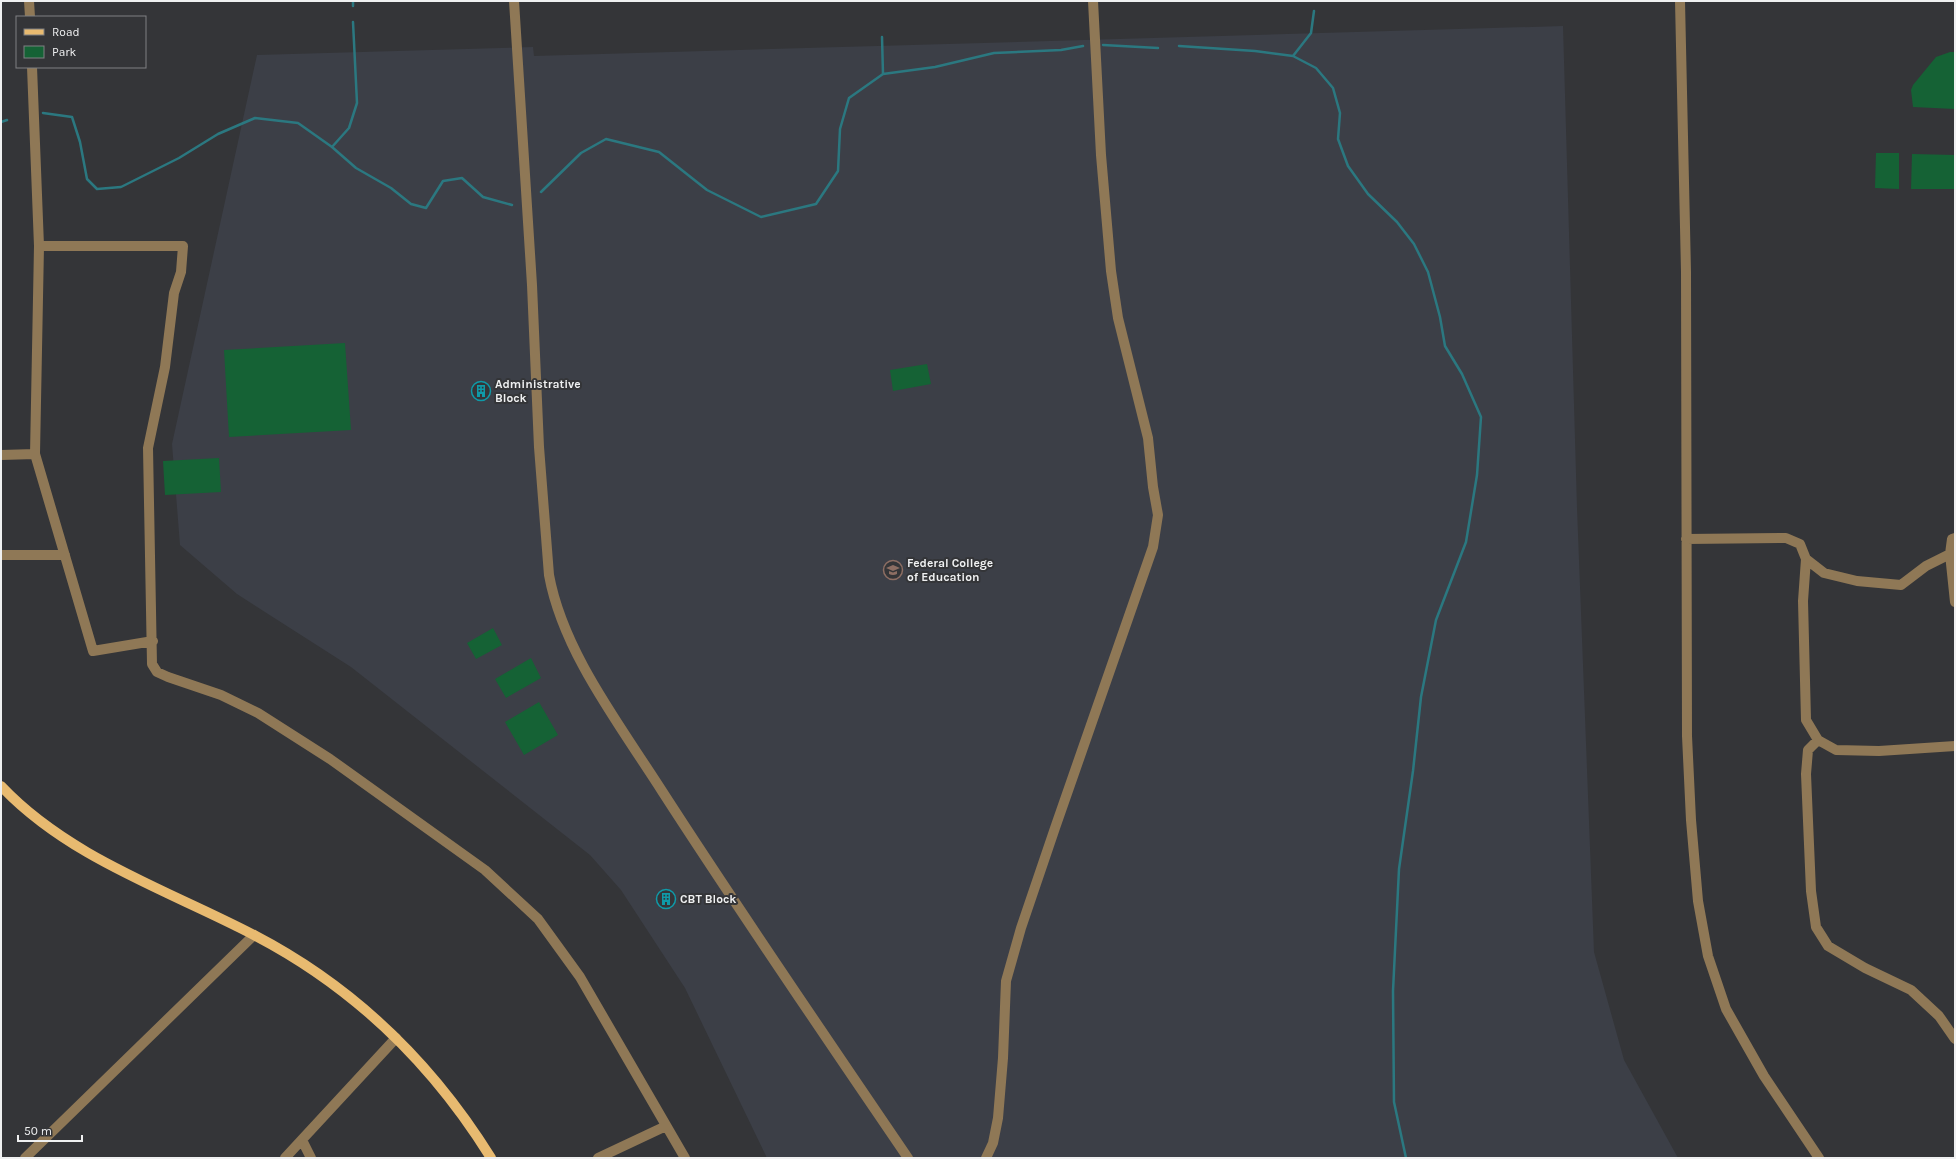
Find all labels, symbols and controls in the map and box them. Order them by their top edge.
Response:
legend [16,16,146,68]
text: Road [52,25,80,39]
text: Park [52,45,77,59]
place label: Administrative Block [495,377,581,405]
building icon: Administrative Block [470,380,492,402]
place label: Federal College of Education [907,556,993,584]
school or university icon: Federal College of Education [882,559,904,581]
building icon: CBT Block [655,888,677,910]
place label: CBT Block [680,892,736,906]
scale bar [18,1117,82,1143]
text: 50 m [24,1124,52,1138]

